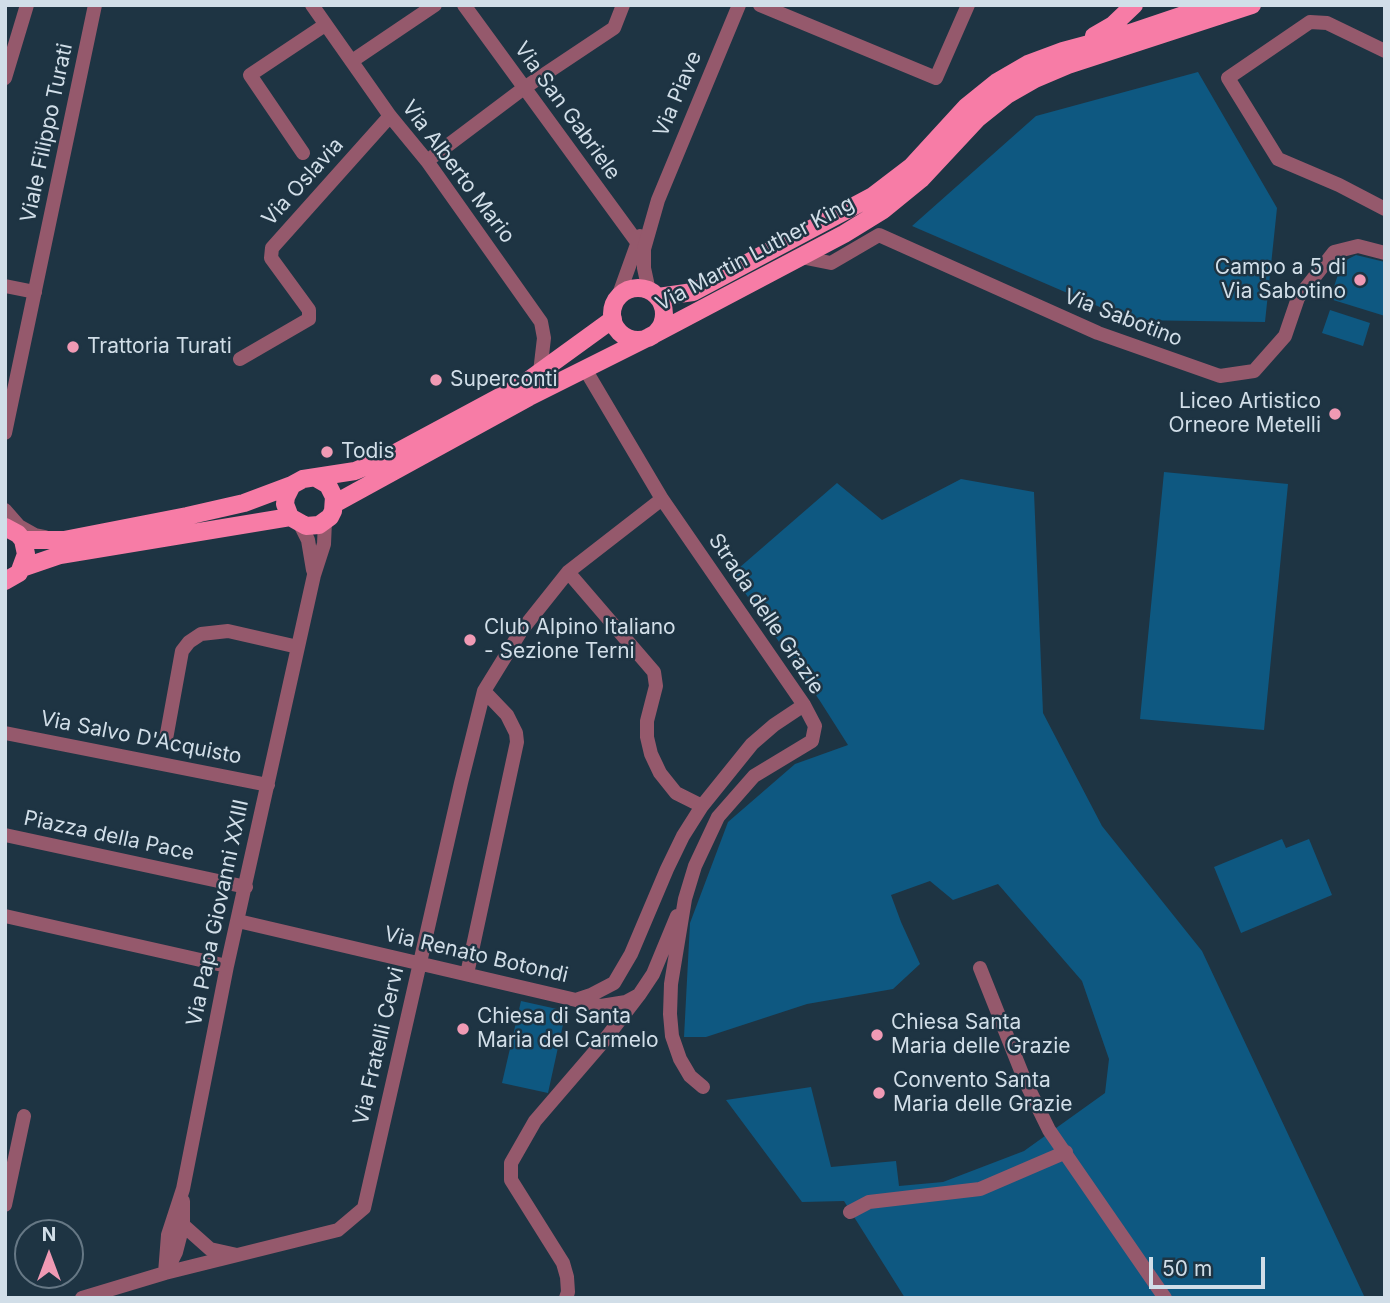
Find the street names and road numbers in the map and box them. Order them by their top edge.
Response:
street label: Via San Gabriele [509,37,625,185]
street label: Viale Filippo Turati [16,41,78,225]
street label: Via Piave [649,47,707,141]
street label: Via Alberto Mario [396,96,520,248]
street label: Via Oslavia [257,133,349,231]
street label: Via Martin Luther King [652,191,858,317]
street label: Via Sabotino [1060,284,1186,352]
street label: Strada delle Grazie [703,529,829,699]
street label: Via Salvo D'Acquisto [38,706,244,770]
street label: Via Papa Giovanni XXIII [182,797,254,1029]
street label: Piazza della Pace [21,806,197,866]
street label: Via Renato Botondi [382,922,570,988]
street label: Via Fratelli Cervi [349,964,409,1128]

